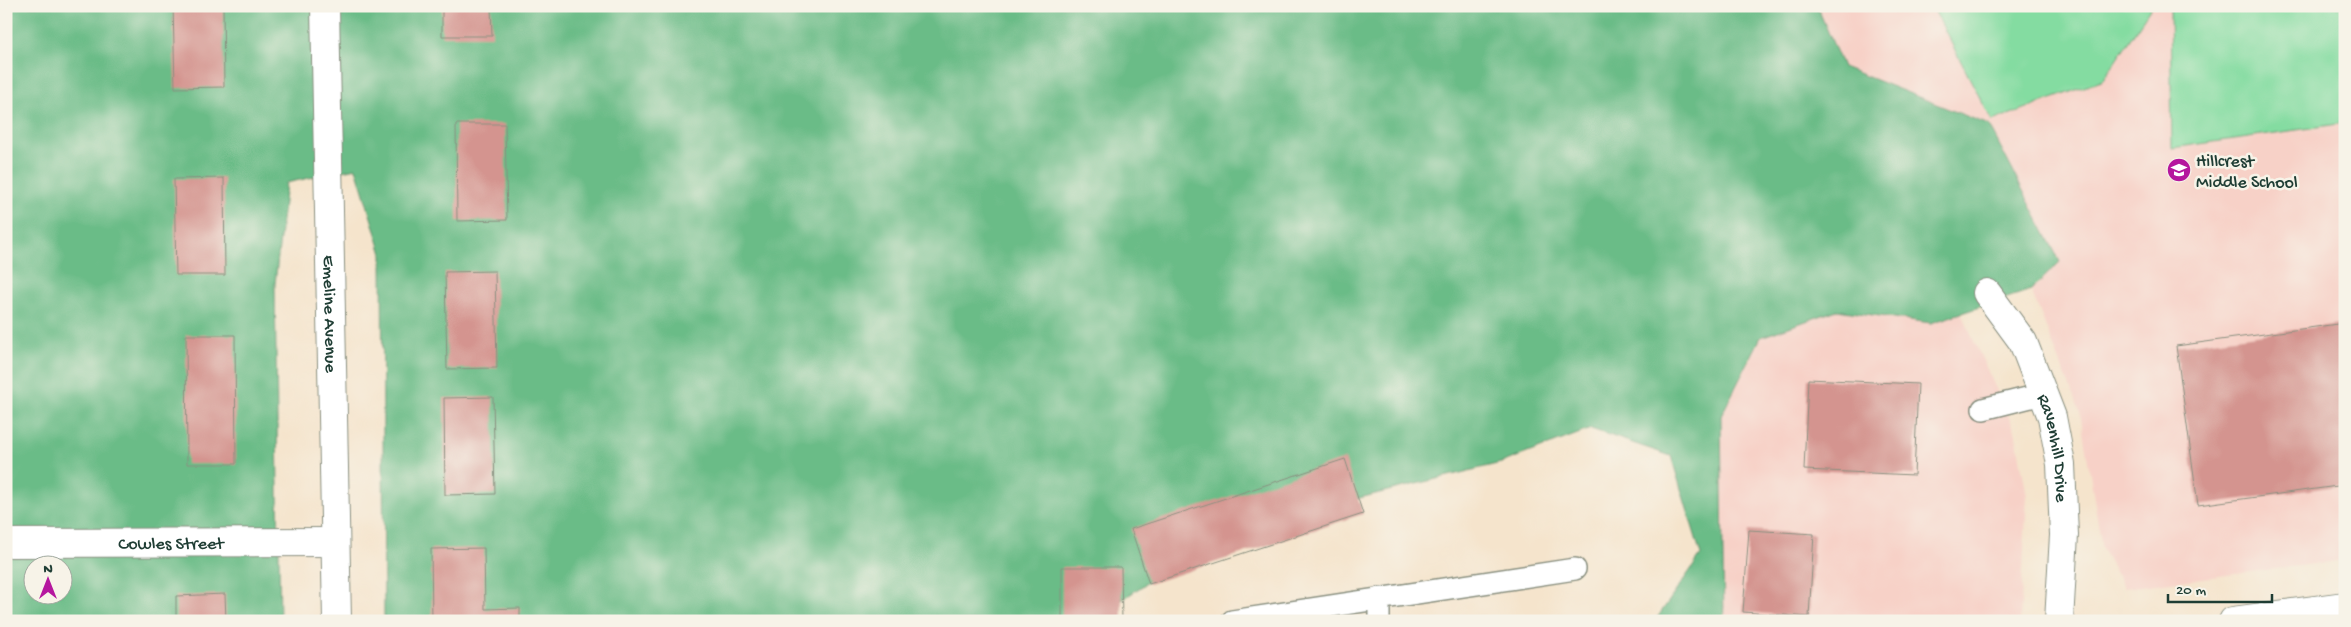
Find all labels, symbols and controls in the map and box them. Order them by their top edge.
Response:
place label: Hillcrest Middle School [2196,152,2298,194]
school or university icon: Hillcrest Middle School [2166,157,2192,183]
street label: Emeline Avenue [317,255,340,374]
street label: Ravenhill Drive [2031,391,2071,503]
street label: Cowles Street [118,534,225,556]
north arrow [22,554,72,604]
text: N [43,561,53,578]
scale bar [2168,572,2272,604]
text: 20 m [2176,582,2206,600]

